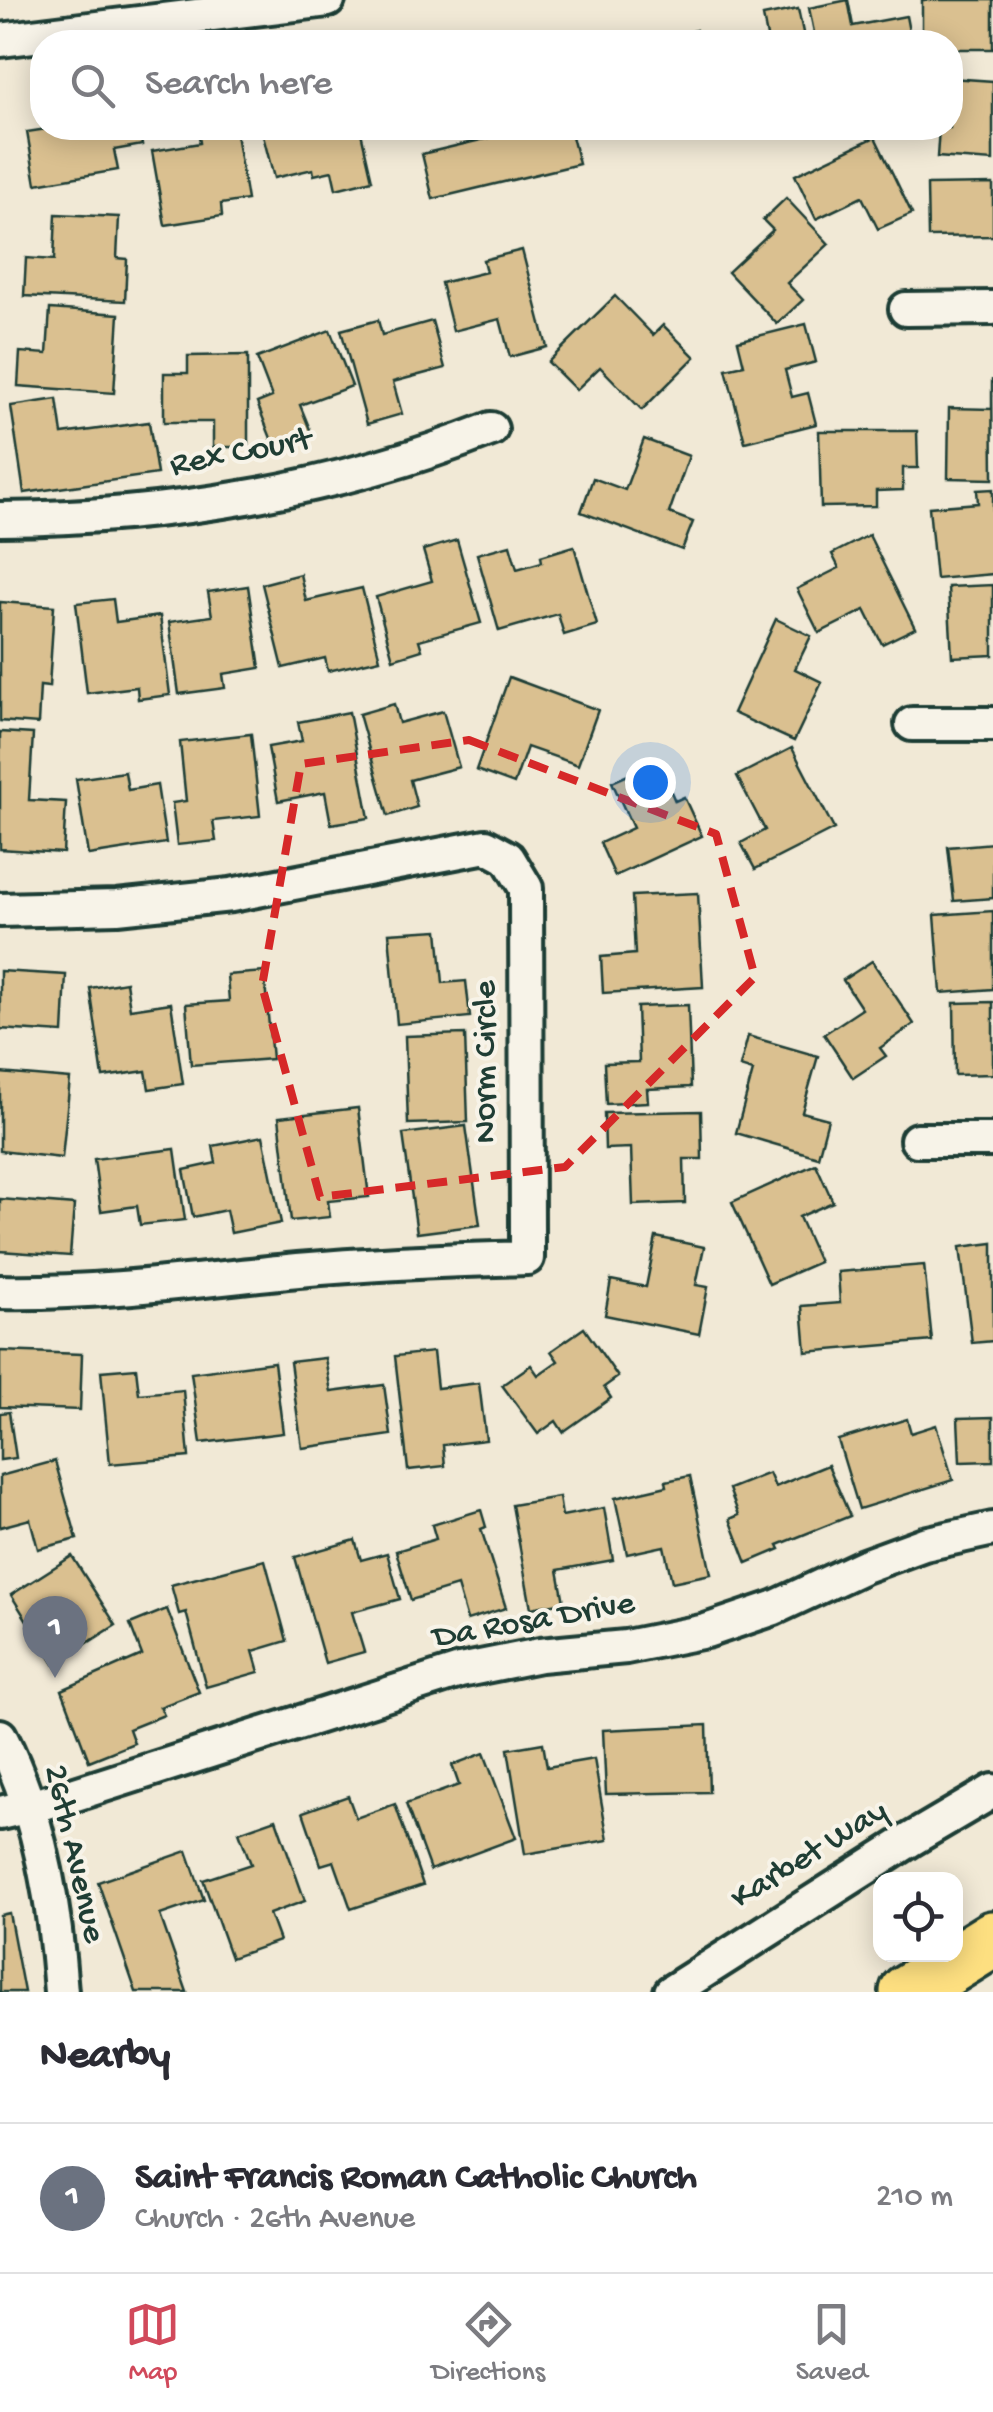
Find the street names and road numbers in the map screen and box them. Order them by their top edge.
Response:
street label: Rex Court [167,420,318,488]
street label: Norm Circle [467,979,508,1144]
street label: Da Rosa Drive [428,1584,639,1660]
street label: 26th Avenue [33,1761,114,1948]
street label: Karbet Way [724,1792,896,1920]

